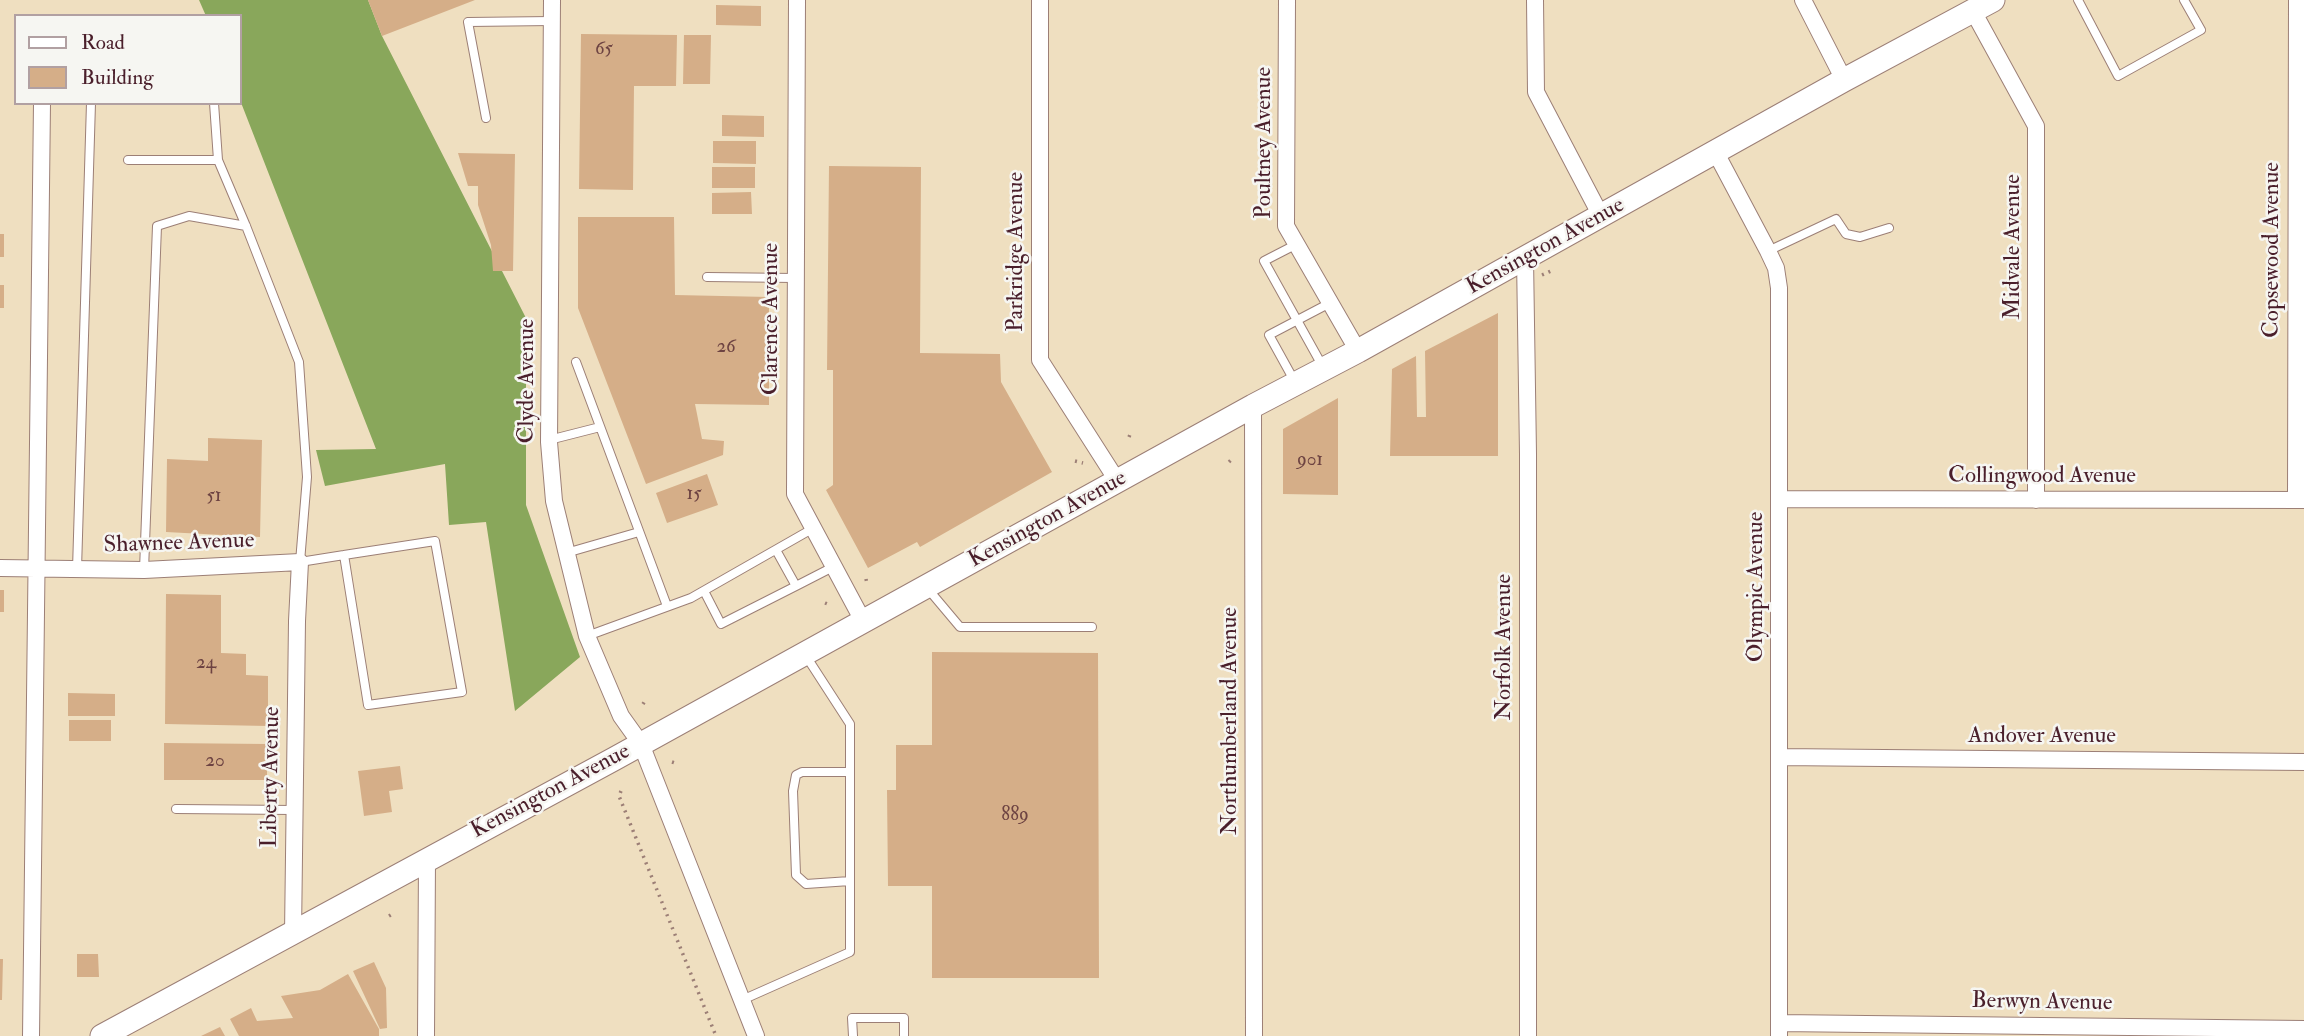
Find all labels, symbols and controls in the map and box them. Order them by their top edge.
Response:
legend [14,14,242,105]
text: Road [81,29,125,56]
house number: 65 [595,39,613,61]
text: Building [81,64,154,91]
street label: Poultney Avenue [1251,67,1279,219]
street label: Copsewood Avenue [2259,162,2287,338]
street label: Parkridge Avenue [1003,172,1031,332]
street label: Midvale Avenue [2000,174,2028,320]
street label: Kensington Avenue [1462,192,1630,302]
street label: Clarence Avenue [758,243,786,395]
street label: Clyde Avenue [514,319,542,443]
house number: 26 [716,337,736,359]
house number: 901 [1297,450,1323,472]
street label: Collingwood Avenue [1948,463,2136,491]
street label: Kensington Avenue [964,465,1132,575]
house number: 15 [686,484,702,506]
house number: 51 [206,486,222,508]
street label: Olympic Avenue [1743,512,1771,662]
street label: Shawnee Avenue [103,528,255,560]
street label: Norfolk Avenue [1491,574,1519,720]
street label: Northumberland Avenue [1217,607,1245,835]
house number: 24 [196,653,216,675]
street label: Liberty Avenue [257,706,287,848]
street label: Andover Avenue [1968,723,2116,751]
street label: Kensington Avenue [467,738,635,846]
house number: 20 [205,751,225,773]
house number: 889 [1001,805,1029,827]
street label: Berwyn Avenue [1971,988,2113,1018]

